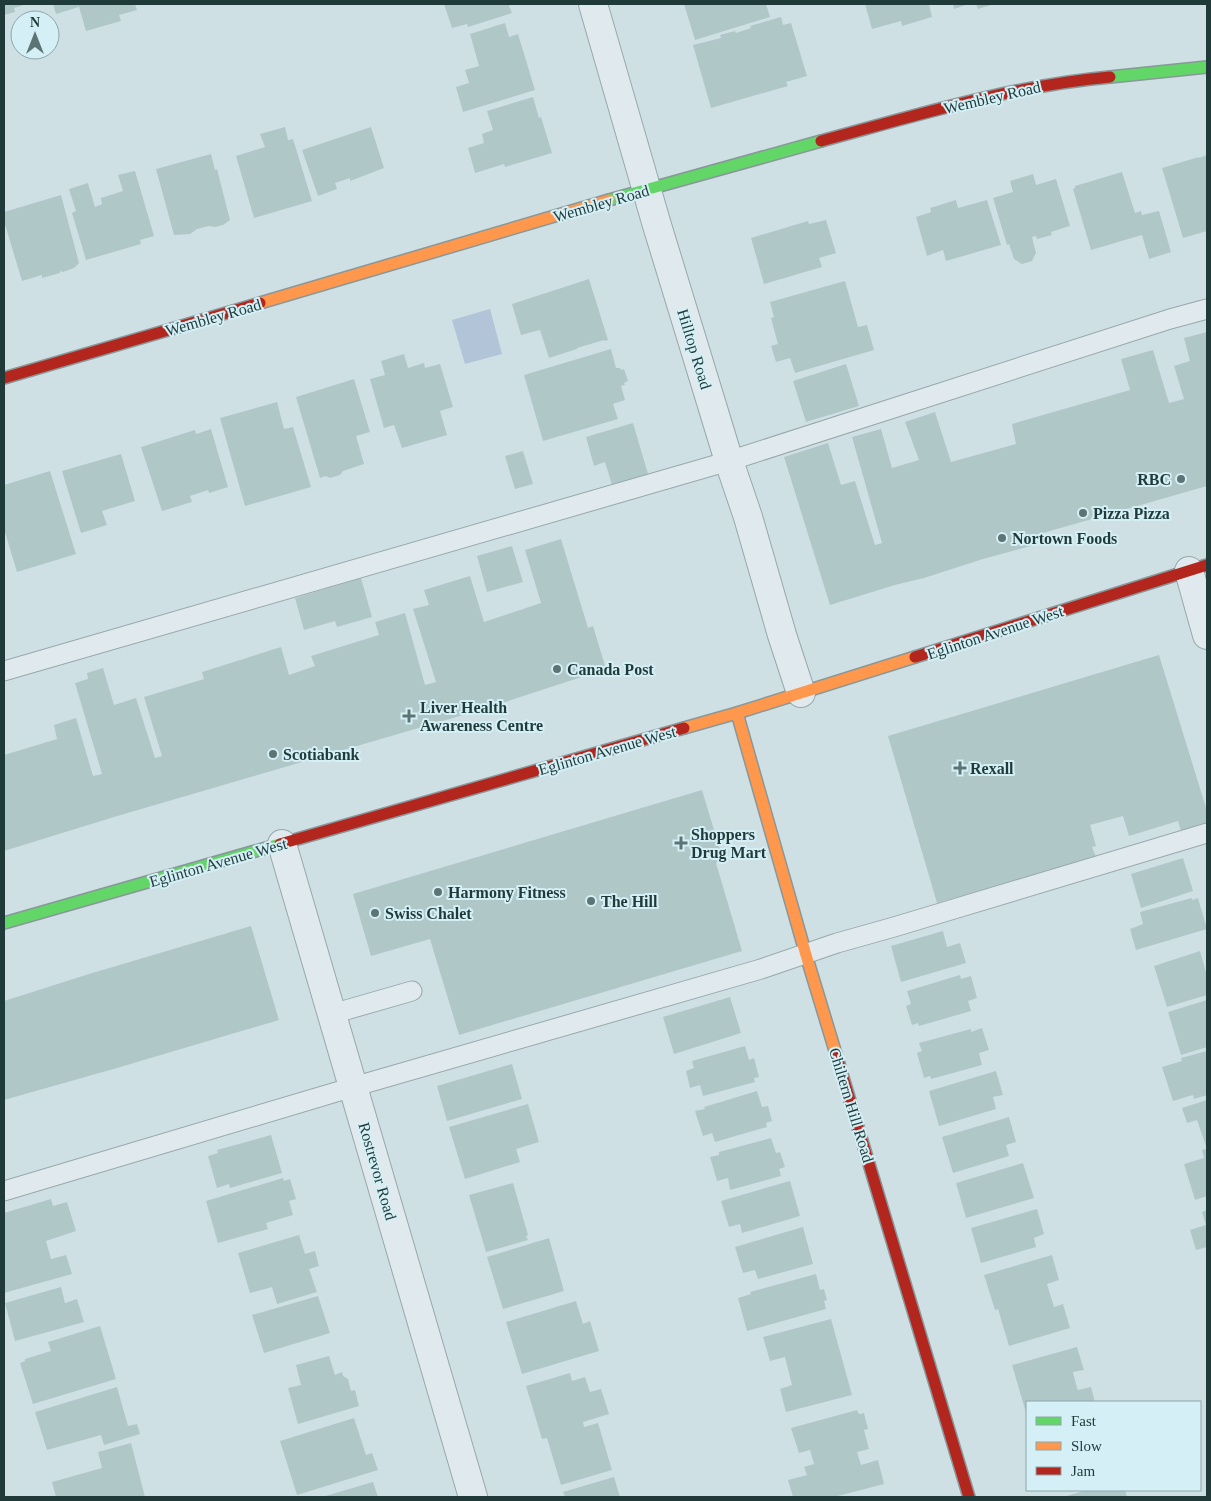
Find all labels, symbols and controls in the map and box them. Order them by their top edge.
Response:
north arrow [10,10,60,60]
text: N [30,15,40,30]
street label: Wembley Road [942,78,1042,118]
street label: Wembley Road [551,182,651,226]
street label: Wembley Road [163,296,263,340]
street label: Hilltop Road [673,307,715,392]
place label: RBC [1137,471,1171,488]
marker: RBC [1175,473,1187,485]
place label: Pizza Pizza [1093,505,1170,522]
marker: Pizza Pizza [1077,507,1089,519]
place label: Nortown Foods [1012,530,1117,547]
marker: Nortown Foods [996,532,1008,544]
street label: Eglinton Avenue West [925,602,1066,663]
place label: Canada Post [567,661,654,678]
marker: Canada Post [551,663,563,675]
place label: Liver Health Awareness Centre [420,699,543,734]
marker: Liver Health Awareness Centre [402,709,416,723]
street label: Eglinton Avenue West [536,723,679,779]
place label: Scotiabank [283,746,360,763]
marker: Scotiabank [267,748,279,760]
place label: Rexall [970,760,1014,777]
marker: Rexall [954,762,966,774]
place label: Shoppers Drug Mart [691,826,767,862]
street label: Eglinton Avenue West [147,835,290,891]
marker: Shoppers Drug Mart [675,837,687,849]
place label: Harmony Fitness [448,884,566,902]
marker: Harmony Fitness [432,886,444,898]
place label: The Hill [601,893,658,910]
marker: The Hill [585,895,597,907]
place label: Swiss Chalet [385,905,472,922]
marker: Swiss Chalet [369,907,381,919]
street label: Chiltern Hill Road [826,1046,877,1165]
street label: Rostrevor Road [355,1120,400,1222]
legend [1026,1401,1201,1491]
text: Fast [1071,1413,1097,1429]
text: Slow [1071,1438,1102,1454]
text: Jam [1071,1463,1095,1479]

